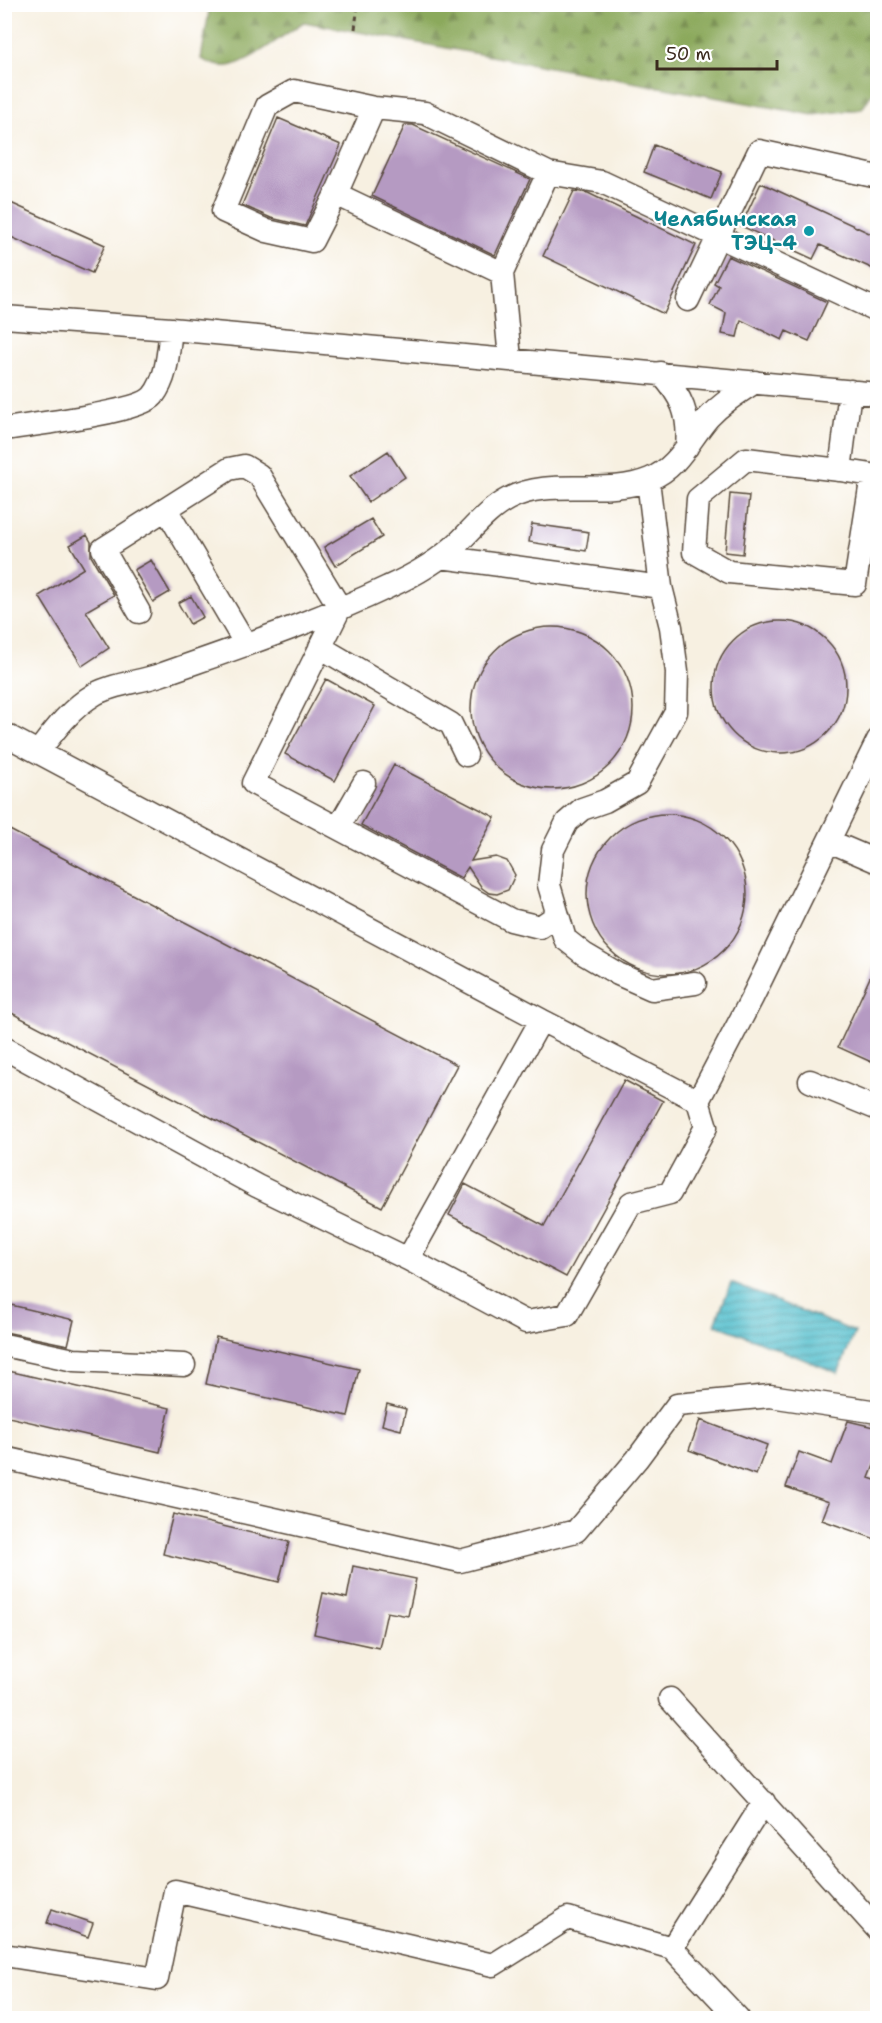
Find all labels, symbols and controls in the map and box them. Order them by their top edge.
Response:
scale bar [657,33,777,71]
text: 50 m [666,42,711,66]
place label: Челябинская ТЭЦ-4 [654,205,797,257]
marker: Челябинская ТЭЦ-4 [802,224,816,238]

